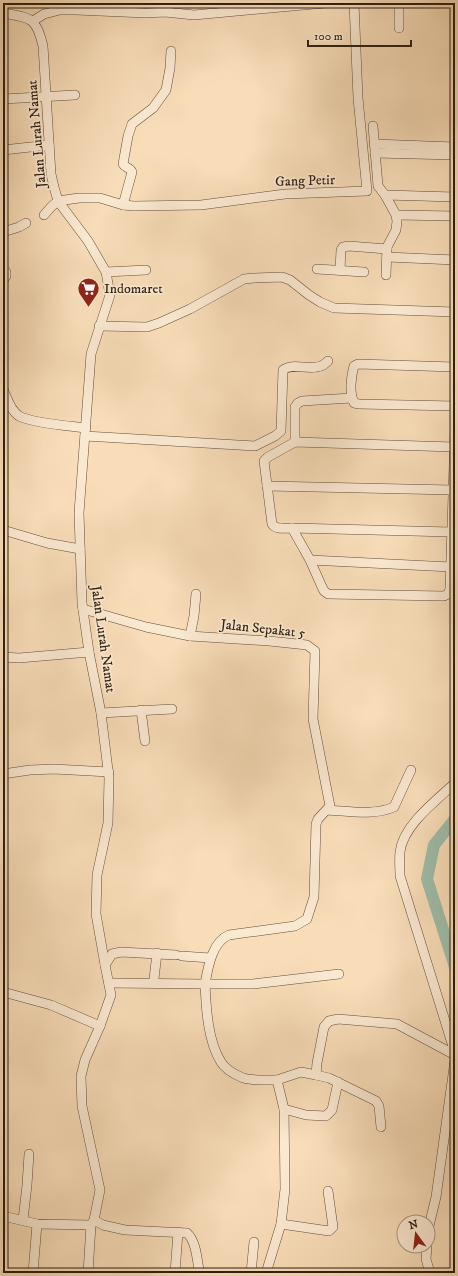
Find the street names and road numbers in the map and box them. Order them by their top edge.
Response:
street label: Jalan Lurah Namat [23,79,51,191]
street label: Gang Petir [275,171,336,191]
street label: Jalan Lurah Namat [86,582,120,694]
street label: Jalan Sepakat 5 [218,615,306,642]

